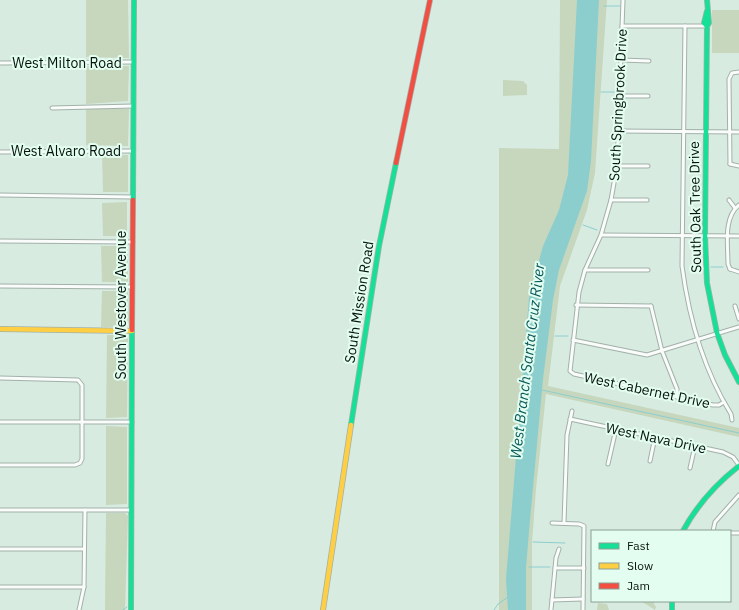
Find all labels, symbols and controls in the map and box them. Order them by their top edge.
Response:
street label: South Springbrook Drive [605,28,631,182]
street label: West Milton Road [12,54,122,72]
street label: South Oak Tree Drive [685,141,705,273]
street label: West Alvaro Road [11,142,121,160]
street label: South Westover Avenue [112,230,130,380]
street label: South Mission Road [340,240,378,364]
water label: West Branch Santa Cruz River [506,262,548,460]
street label: West Cabernet Drive [582,368,712,412]
street label: West Nava Drive [604,419,708,457]
legend [591,530,731,602]
text: Fast [627,538,650,553]
text: Slow [627,558,653,573]
text: Jam [627,578,650,593]

